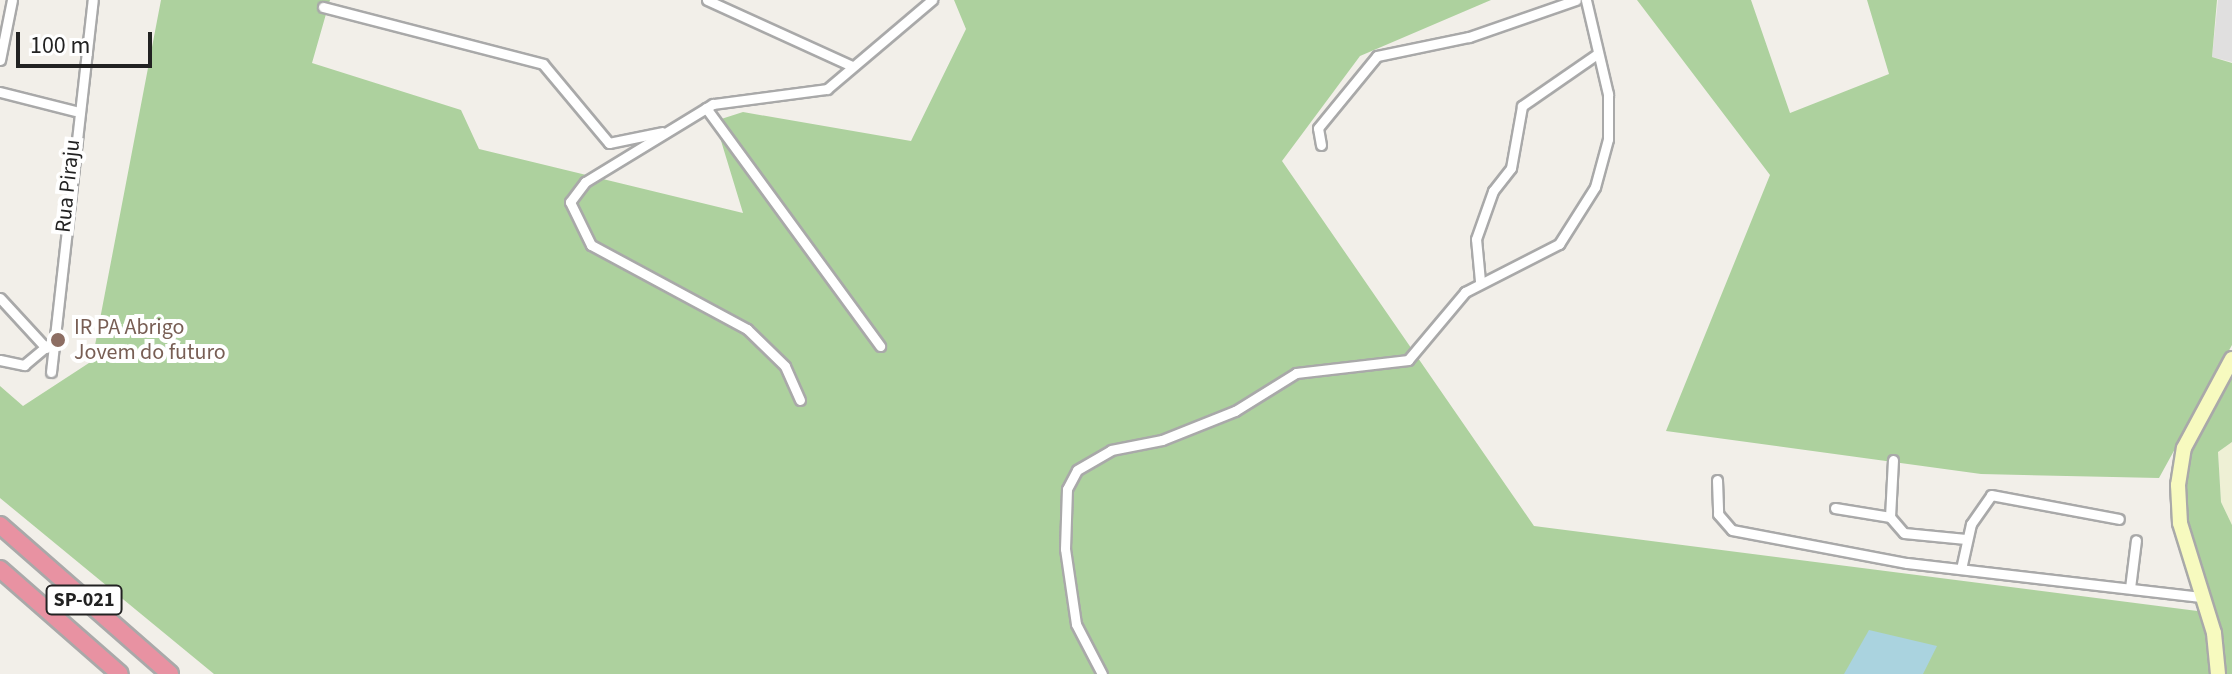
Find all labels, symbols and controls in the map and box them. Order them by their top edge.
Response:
scale bar [20,16,156,66]
text: 100 m [30,28,90,63]
street label: Rua Piraju [50,138,86,234]
place label: IR PA Abrigo Jovem do futuro [74,314,226,366]
marker: IR PA Abrigo Jovem do futuro [49,331,67,349]
road number: SP-021 [44,584,124,616]

